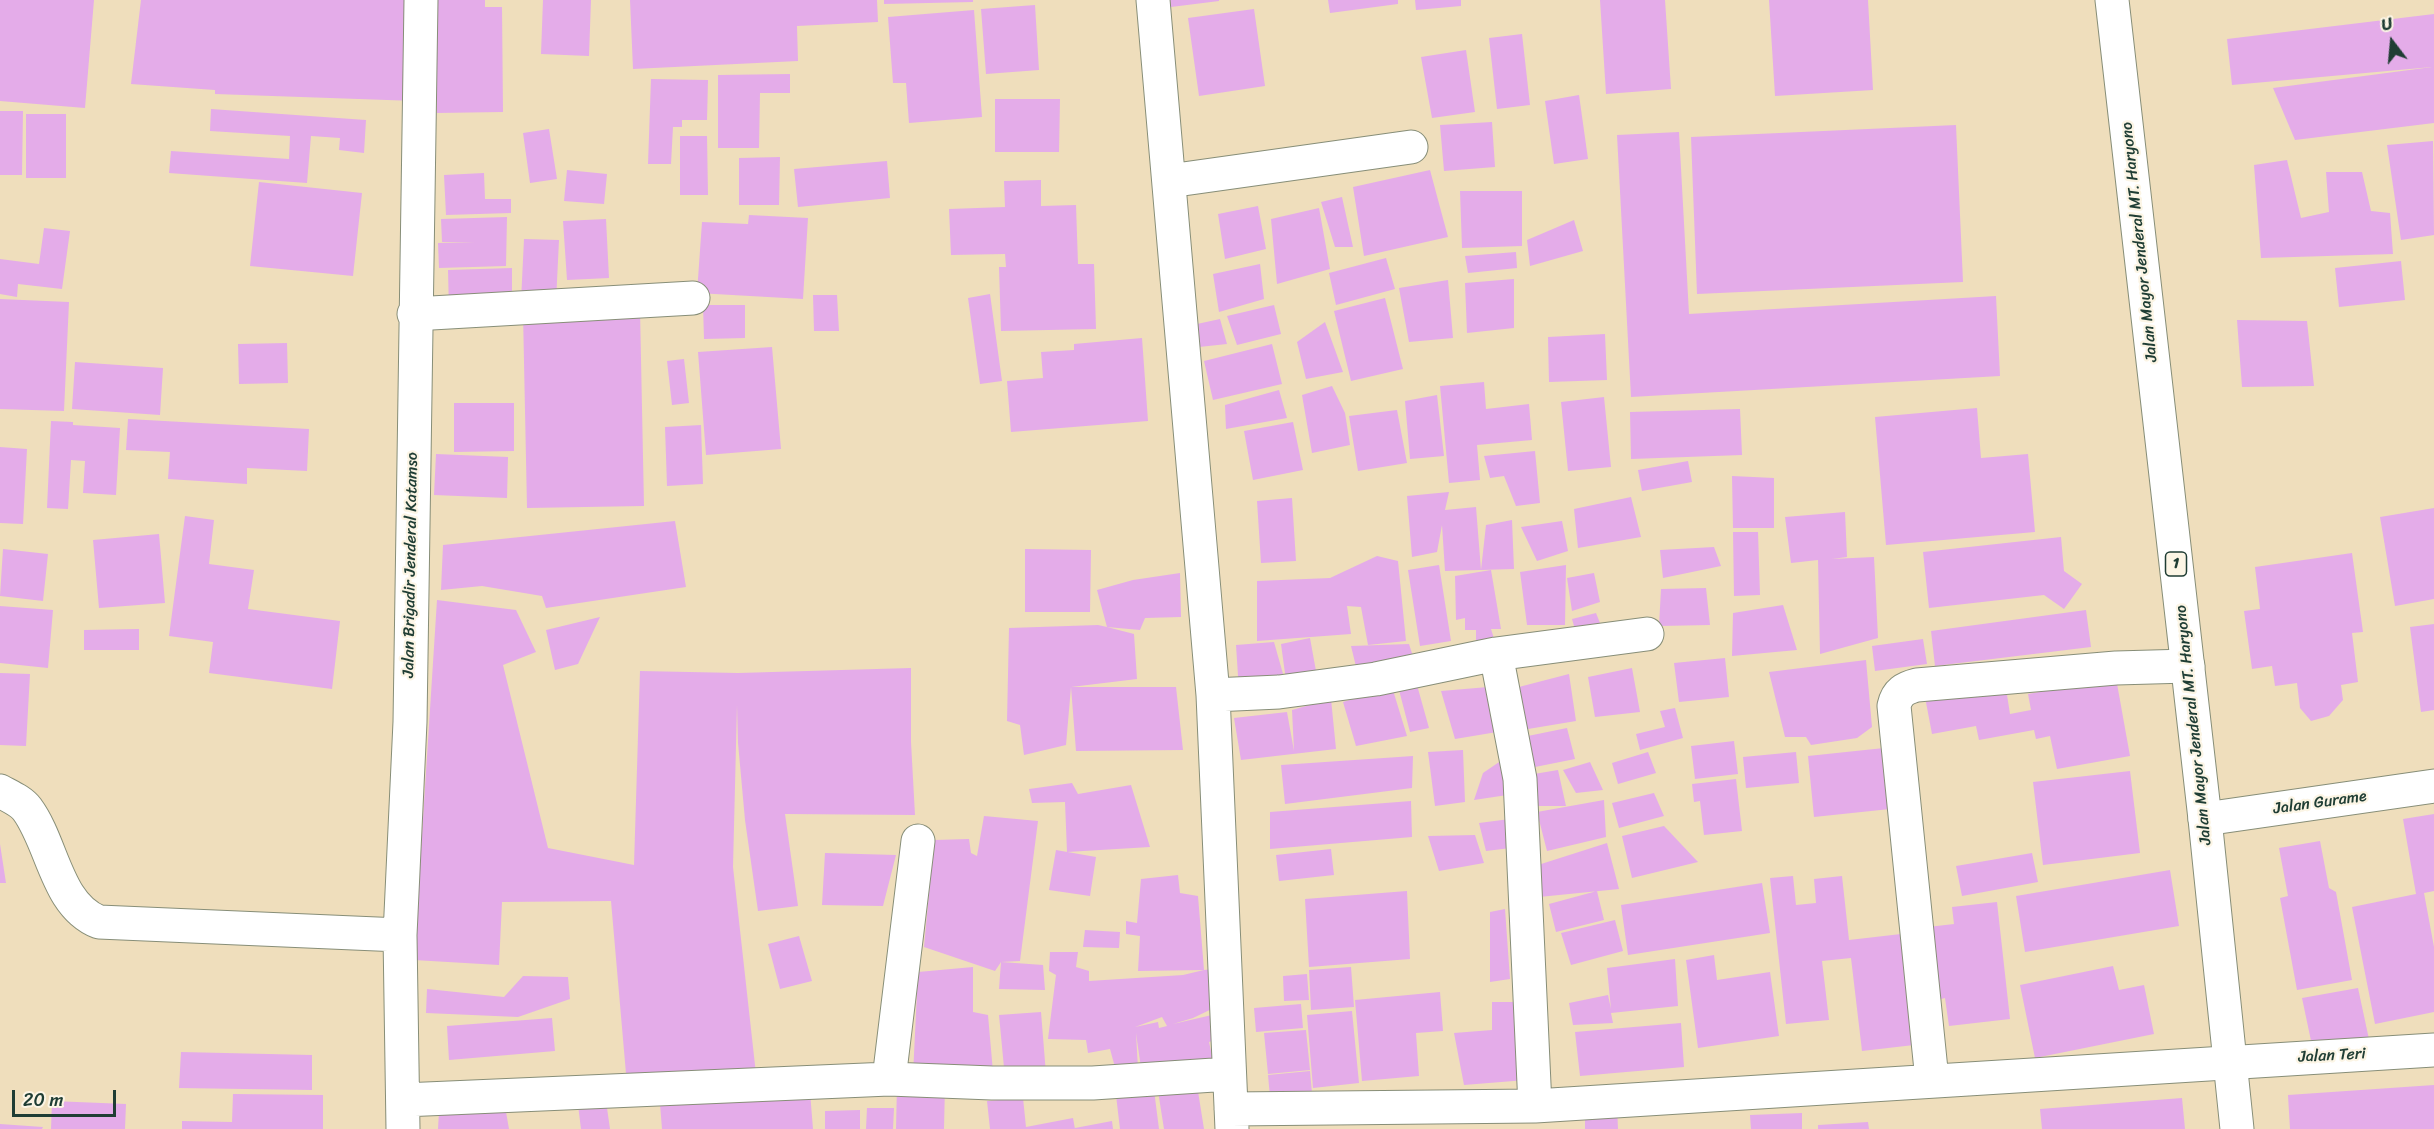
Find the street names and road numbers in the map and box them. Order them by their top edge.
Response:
street label: Jalan Mayor Jenderal MT. Haryono [2118,121,2162,363]
street label: Jalan Brigadir Jenderal Katamso [399,452,423,678]
road number: 1 [2166,552,2186,576]
street label: Jalan Mayor Jenderal MT. Haryono [2172,604,2216,846]
street label: Jalan Gurame [2272,787,2368,819]
street label: Jalan Teri [2298,1045,2366,1067]

